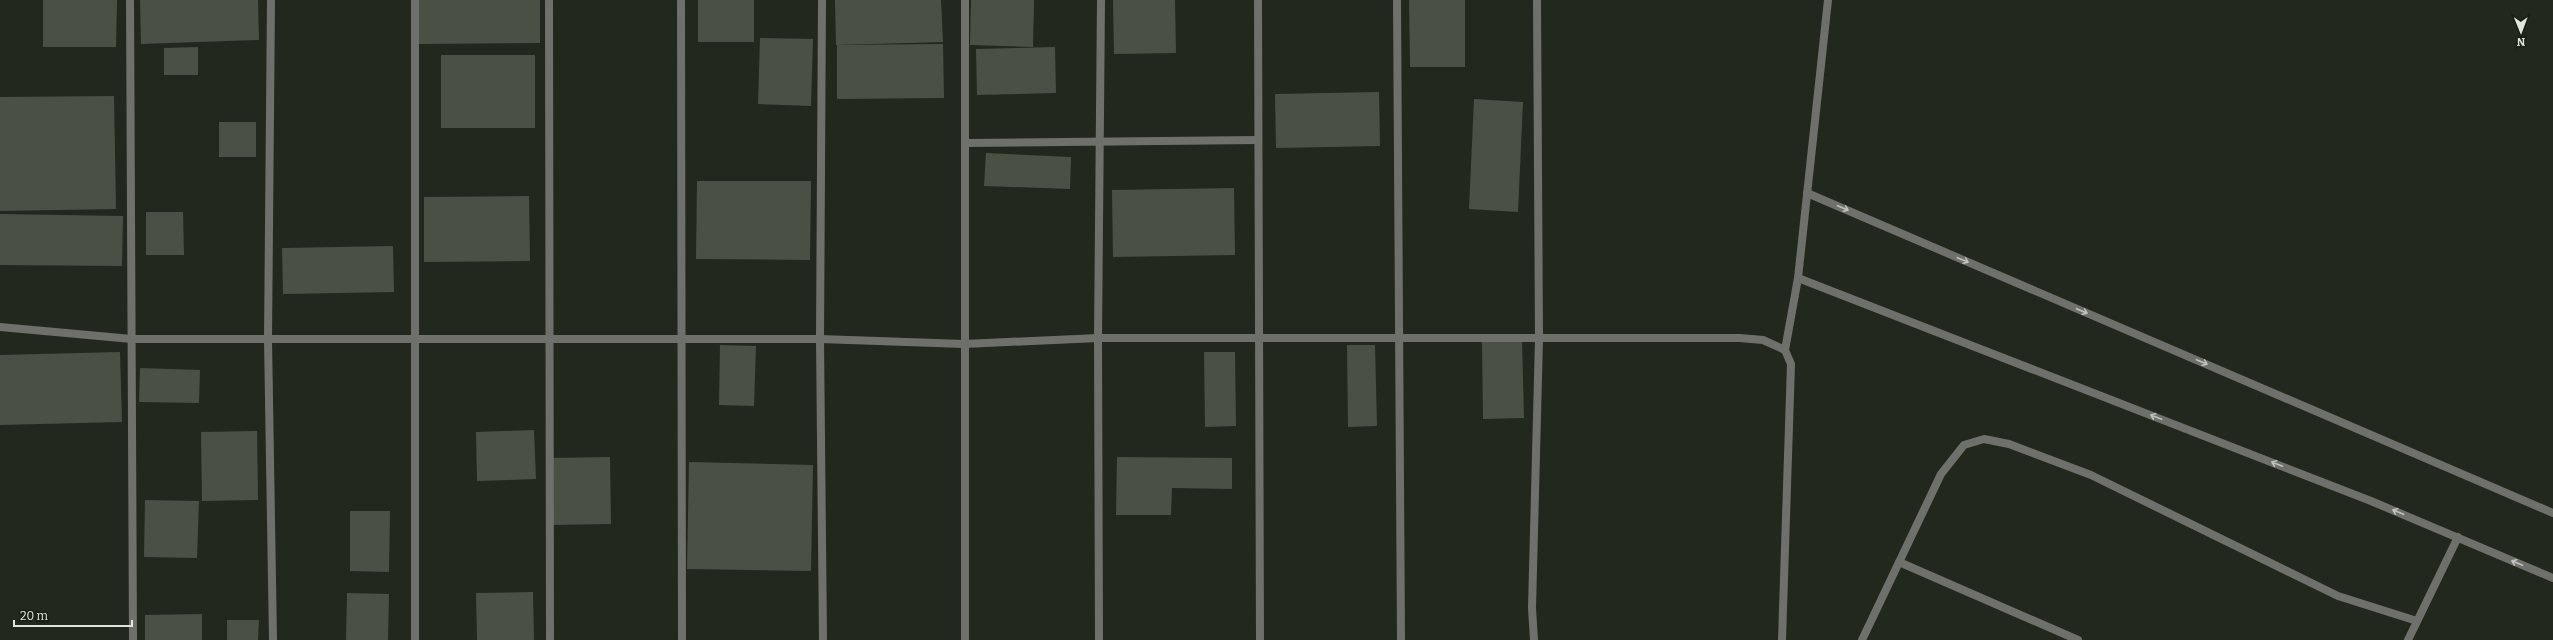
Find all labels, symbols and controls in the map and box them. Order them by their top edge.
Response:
north arrow [2501,12,2541,52]
text: N [2516,35,2526,48]
one-way arrow [1837,205,1849,213]
one-way arrow [1956,256,1968,264]
one-way arrow [2076,308,2088,315]
one-way arrow [2195,359,2207,366]
one-way arrow [2150,412,2162,420]
one-way arrow [2271,460,2283,467]
one-way arrow [2392,508,2404,515]
one-way arrow [2512,559,2524,566]
scale bar [14,602,132,628]
text: 20 m [20,609,49,623]

